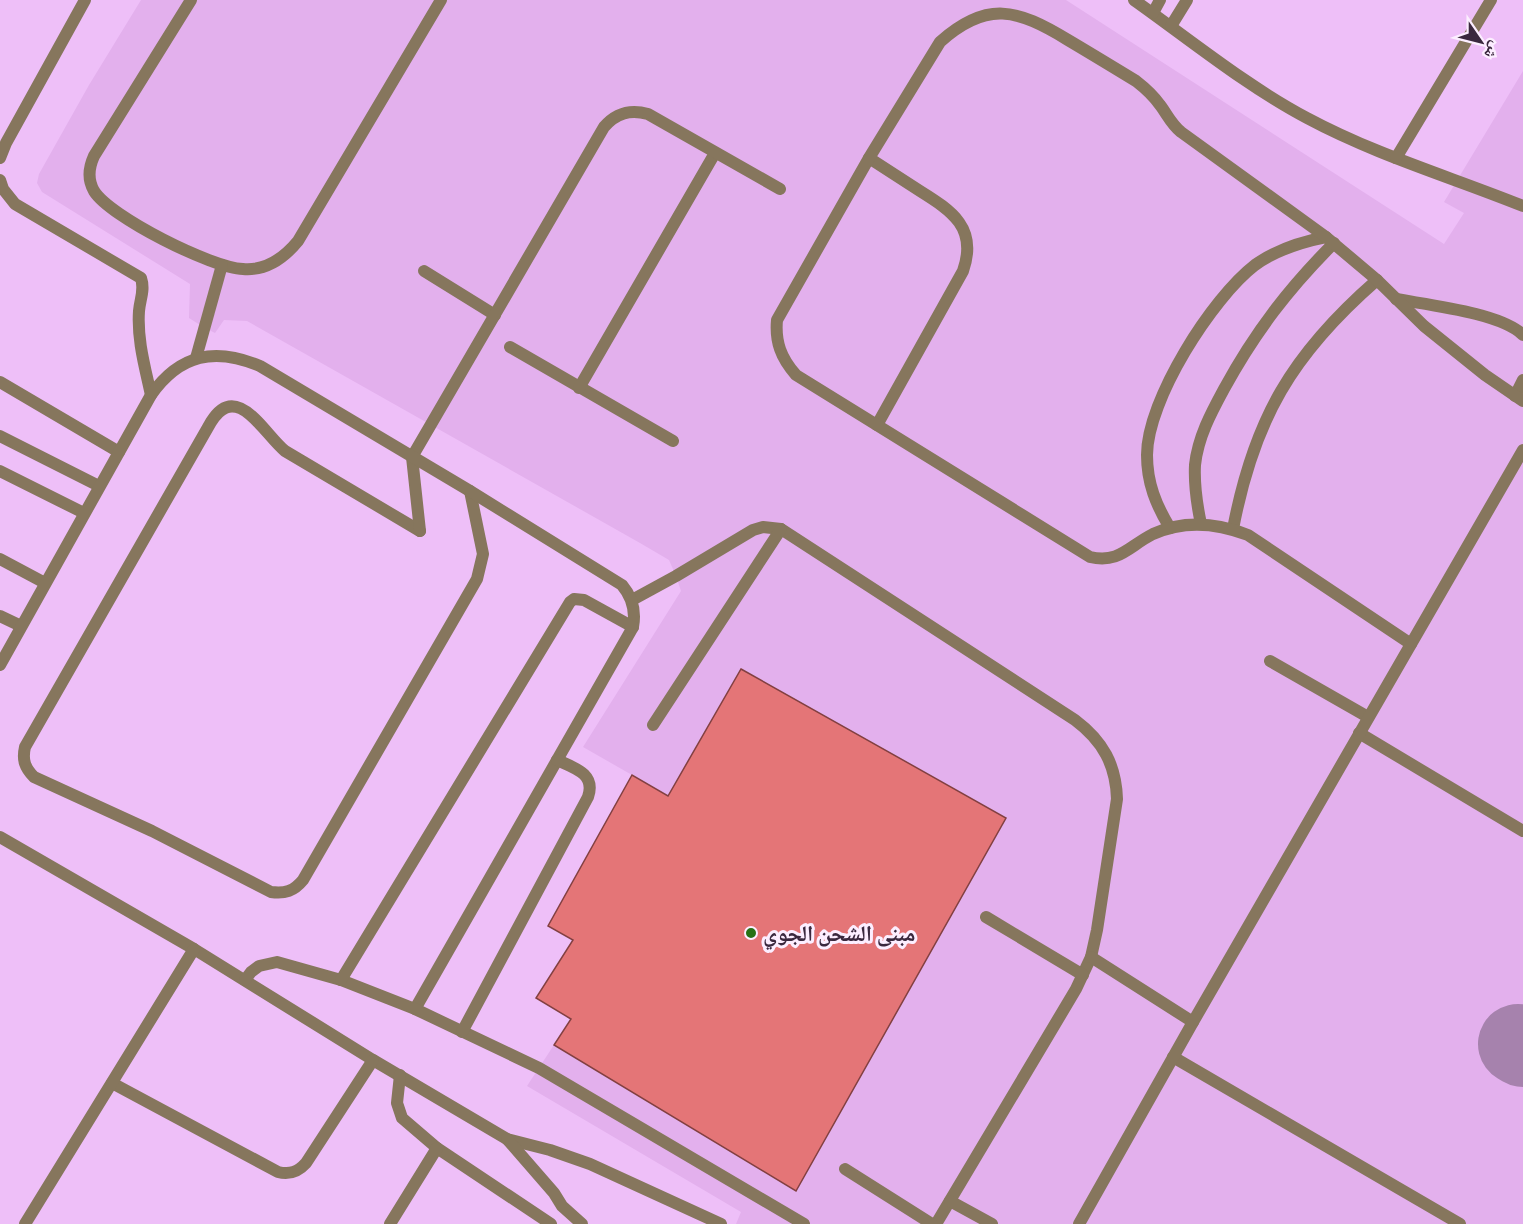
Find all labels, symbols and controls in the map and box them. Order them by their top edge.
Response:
north arrow [1451,12,1511,72]
text: ش [1479,37,1508,64]
place label: مبنى الشحن الجوي [763,916,915,950]
marker: مبنى الشحن الجوي [744,926,758,940]

